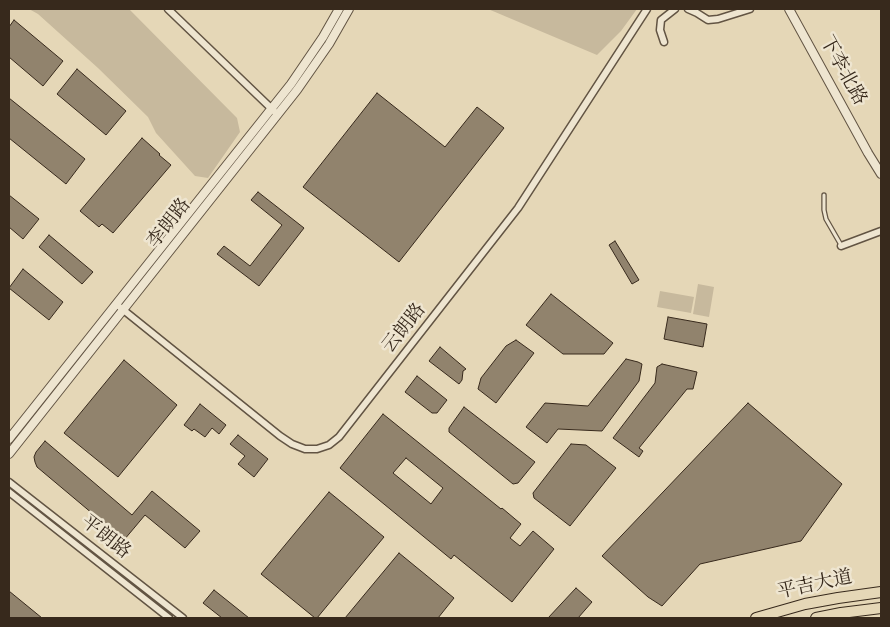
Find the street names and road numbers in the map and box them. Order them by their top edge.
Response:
street label: 下李北路 [814,32,870,110]
street label: 李朗路 [143,195,197,253]
street label: 云朗路 [378,300,432,358]
street label: 平朗路 [76,511,134,565]
street label: 平吉大道 [775,567,855,605]

